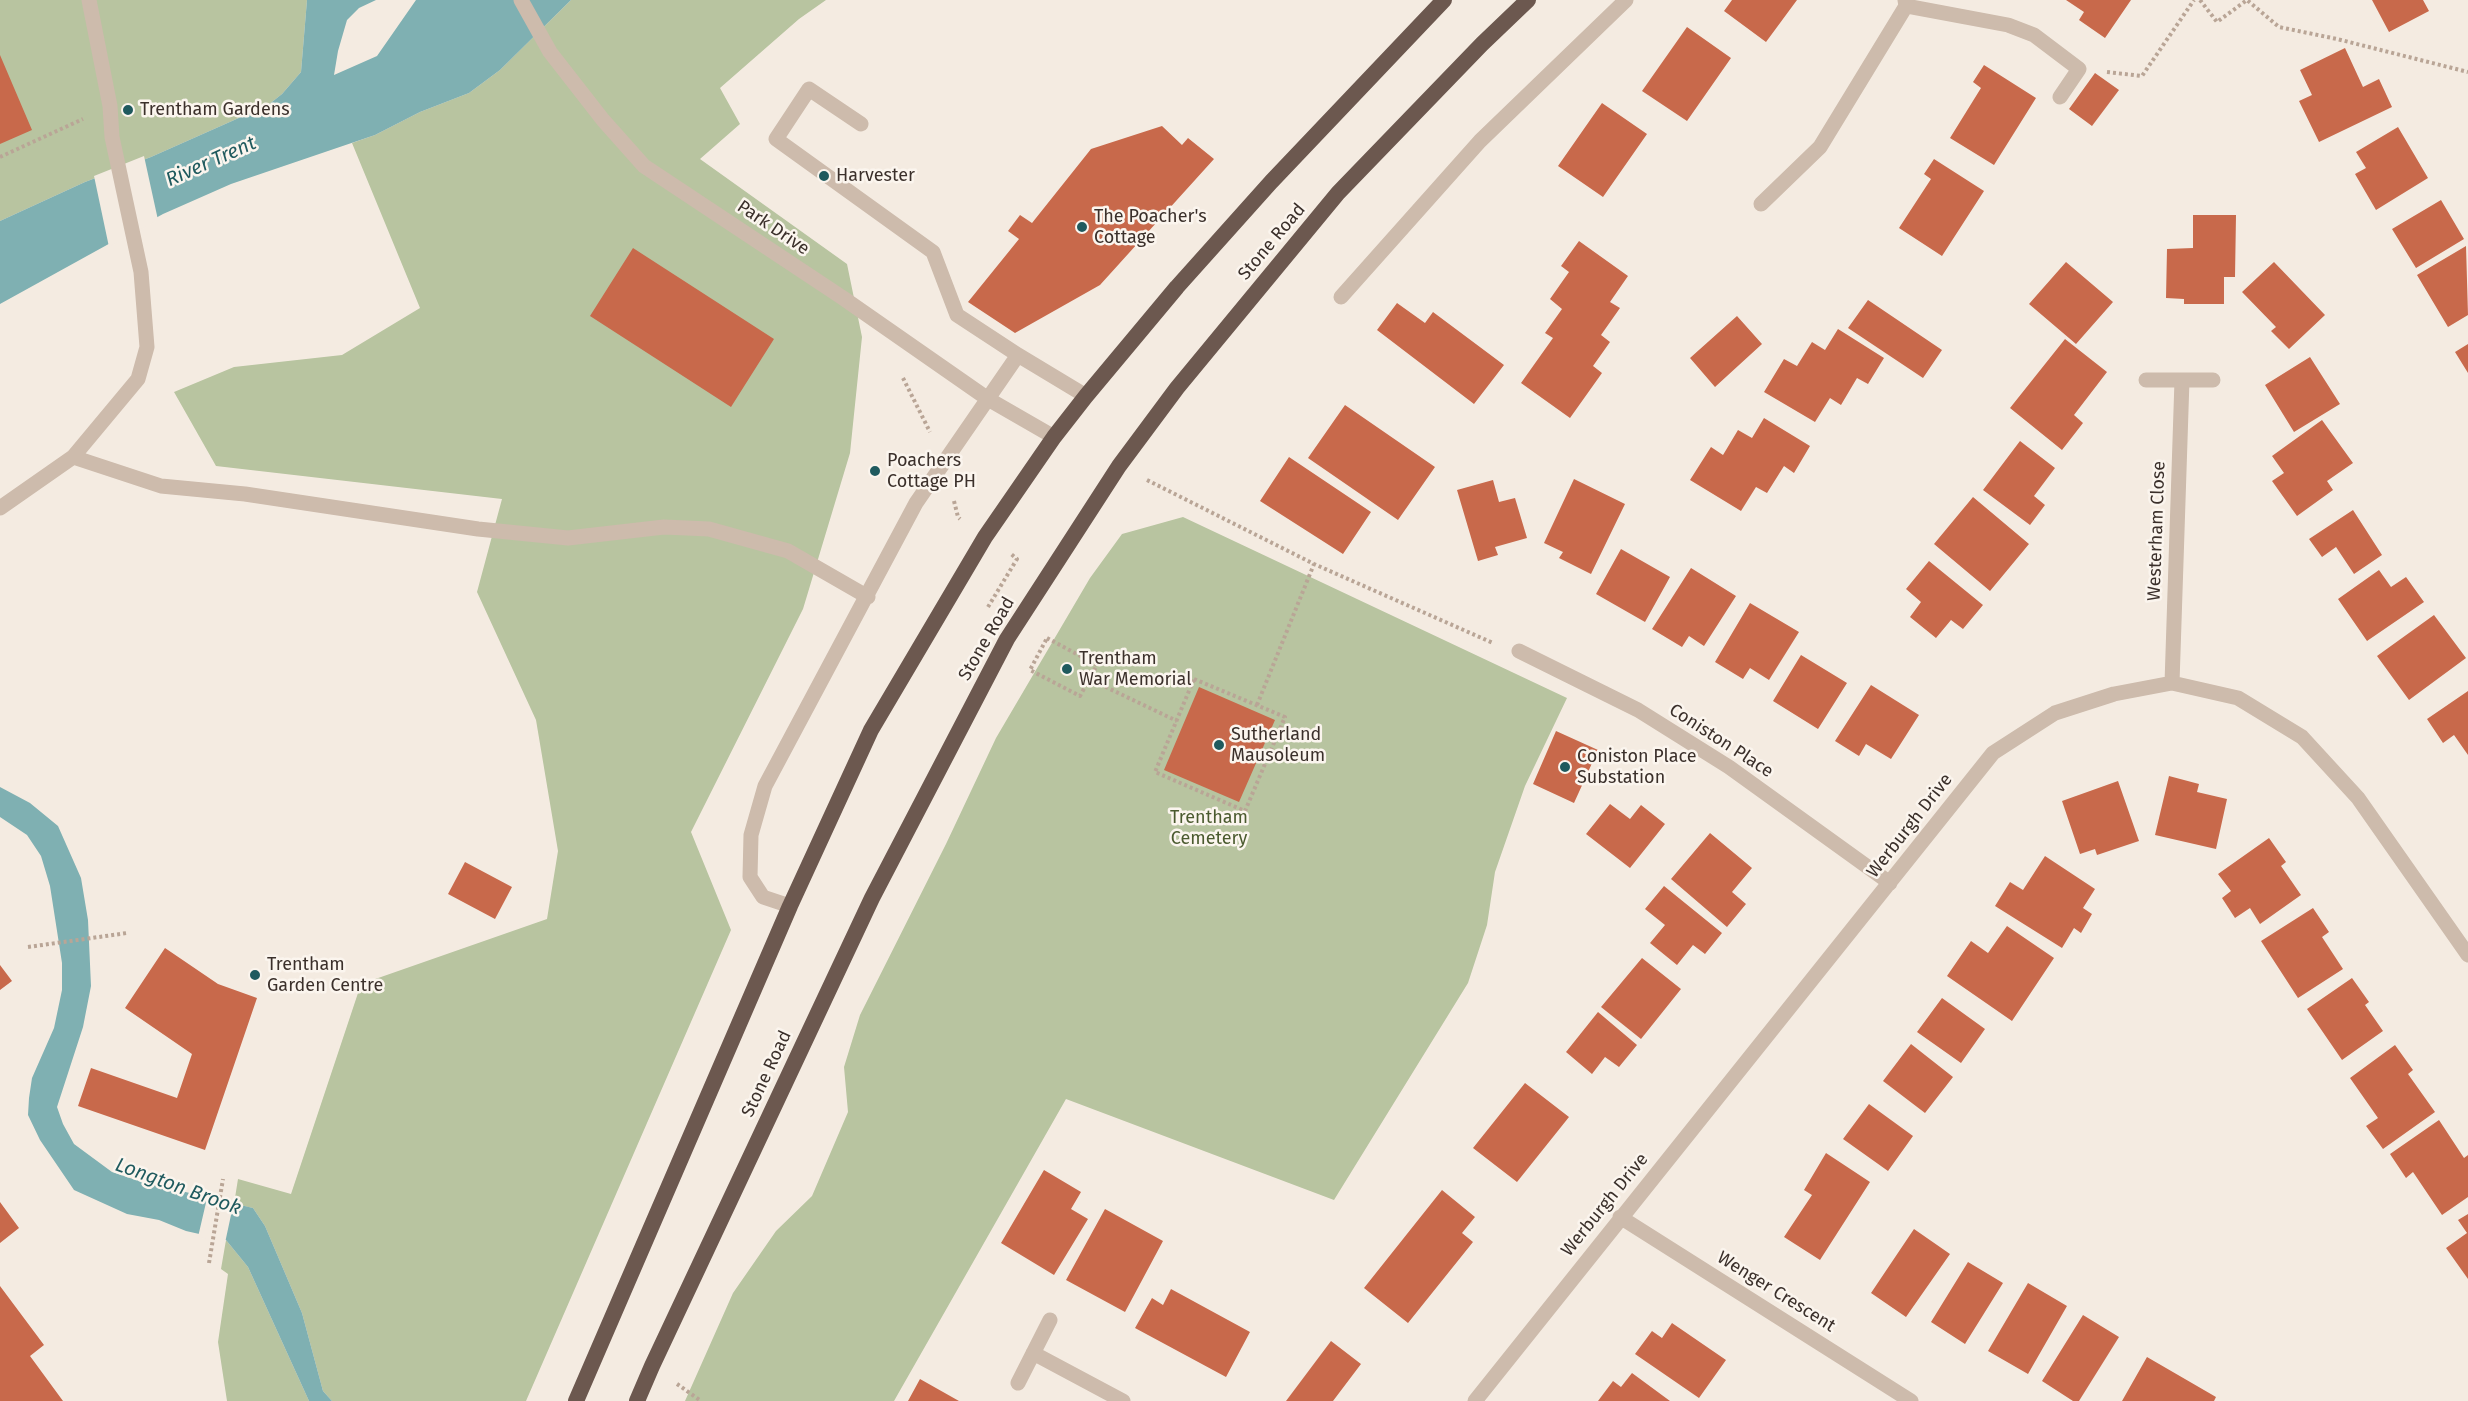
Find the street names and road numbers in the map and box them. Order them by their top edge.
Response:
street label: Park Drive [733,196,813,260]
street label: Stone Road [1234,199,1310,285]
street label: Westerham Close [2144,461,2170,601]
street label: Stone Road [954,593,1020,685]
street label: Coniston Place [1665,699,1777,783]
street label: Werburgh Drive [1863,770,1957,882]
street label: Stone Road [738,1027,796,1121]
street label: Werburgh Drive [1557,1149,1653,1261]
street label: Wenger Crescent [1713,1247,1839,1337]

